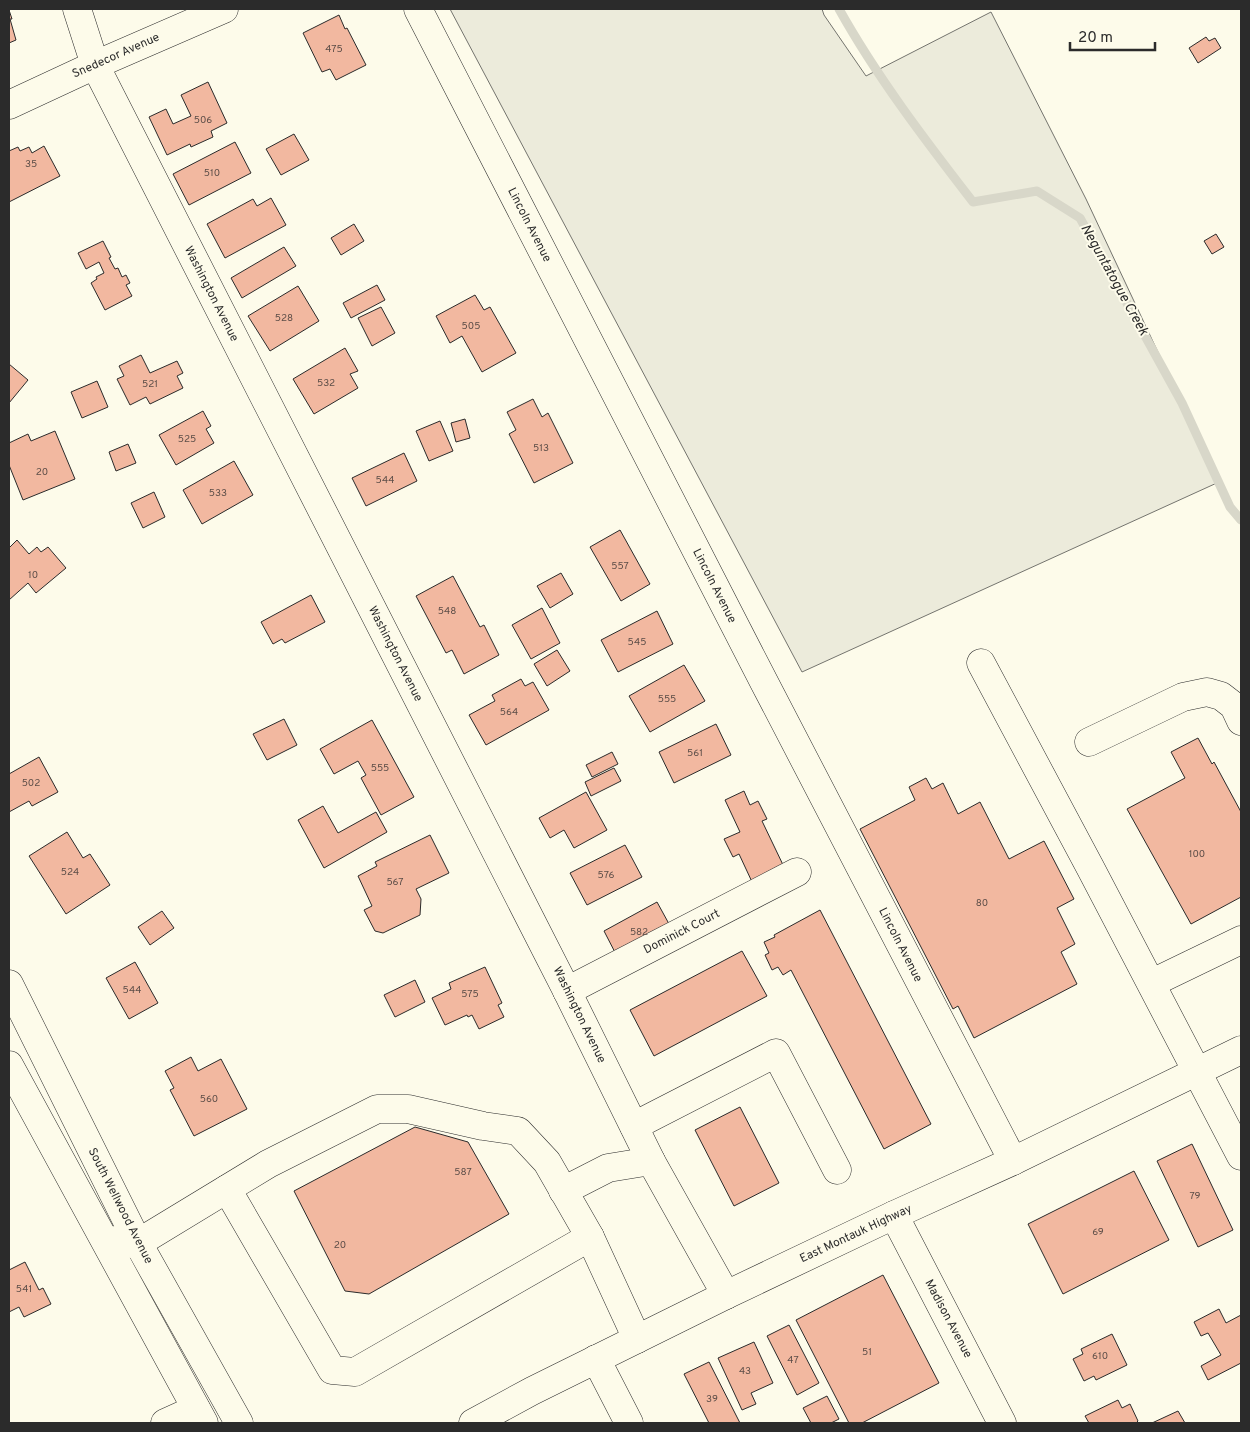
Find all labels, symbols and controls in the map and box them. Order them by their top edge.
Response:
scale bar [1070,20,1155,52]
text: 20 m [1078,29,1113,48]
street label: Snedecor Avenue [70,30,162,82]
house number: 475 [325,43,343,56]
house number: 506 [194,114,212,127]
house number: 35 [25,158,37,171]
house number: 510 [204,167,220,180]
street label: Lincoln Avenue [503,185,555,265]
water label: Neguntatogue Creek [1076,221,1152,339]
street label: Washington Avenue [180,243,242,345]
house number: 528 [275,312,293,325]
house number: 505 [462,320,480,333]
house number: 532 [317,377,335,390]
house number: 521 [142,378,158,391]
house number: 525 [178,433,196,446]
house number: 513 [533,442,549,455]
house number: 20 [36,466,48,479]
house number: 544 [376,474,394,487]
house number: 533 [209,487,227,500]
street label: Lincoln Avenue [688,546,740,626]
house number: 557 [611,560,629,573]
house number: 10 [28,569,38,582]
street label: Washington Avenue [364,603,426,705]
house number: 548 [438,605,456,618]
house number: 545 [628,636,646,649]
house number: 555 [658,693,676,706]
house number: 564 [500,706,518,719]
house number: 561 [687,747,703,760]
house number: 555 [371,762,389,775]
house number: 502 [22,777,40,790]
house number: 100 [1189,848,1205,861]
house number: 524 [61,866,79,879]
house number: 576 [598,869,614,882]
house number: 567 [386,876,404,889]
house number: 80 [976,897,988,910]
street label: Lincoln Avenue [874,905,926,985]
street label: Dominick Court [641,906,723,958]
house number: 582 [630,926,648,939]
street label: Washington Avenue [549,964,609,1066]
house number: 544 [123,984,141,997]
house number: 575 [461,988,479,1001]
house number: 560 [200,1093,218,1106]
street label: South Wellwood Avenue [84,1145,156,1267]
house number: 587 [454,1166,472,1179]
house number: 79 [1189,1190,1201,1203]
street label: East Montauk Highway [797,1201,915,1267]
house number: 69 [1092,1226,1104,1239]
house number: 20 [334,1239,346,1252]
street label: Madison Avenue [921,1277,975,1361]
house number: 541 [16,1283,32,1296]
house number: 51 [862,1346,872,1359]
house number: 610 [1092,1350,1108,1363]
house number: 47 [787,1354,799,1367]
house number: 43 [739,1365,751,1378]
house number: 39 [706,1393,718,1406]

